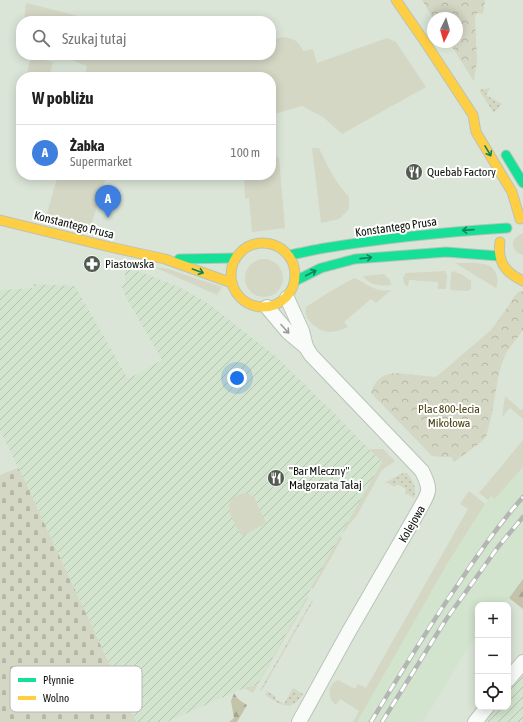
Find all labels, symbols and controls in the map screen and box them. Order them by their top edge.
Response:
north arrow [427,12,463,48]
search box [16,16,276,60]
icon: search [30,27,52,49]
text: Szukaj tutaj [62,30,126,47]
text: W pobliżu [32,88,94,108]
text: Żabka [70,137,104,154]
text: A [42,145,48,160]
text: 100 m [231,145,260,160]
one-way arrow [484,145,492,157]
text: Supermarket [70,154,132,169]
restaurant icon: Quebab Factory [404,162,424,182]
place label: Quebab Factory [427,165,496,179]
pin: A [95,185,121,218]
street label: Konstantego Prusa [32,208,116,242]
street label: Konstantego Prusa [354,214,438,240]
one-way arrow [462,227,475,234]
pharmacy icon: Piastowska [82,254,102,274]
one-way arrow [359,255,372,262]
place label: Piastowska [105,257,154,271]
one-way arrow [192,268,205,275]
one-way arrow [305,269,317,276]
one-way arrow [281,323,290,334]
your location [227,368,247,388]
park label: Plac 800-lecia Mikołowa [418,402,480,430]
place label: "Bar Mleczny" Małgorzata Tałaj [289,464,362,492]
restaurant icon: "Bar Mleczny" Małgorzata Tałaj [266,468,286,488]
street label: Kolejowa [396,503,428,545]
map controls [475,602,511,710]
button: + [475,602,511,638]
button: − [475,638,511,674]
legend [10,666,142,712]
text: Płynnie [43,674,74,686]
button: locate [475,674,511,710]
text: Wolno [43,692,69,704]

